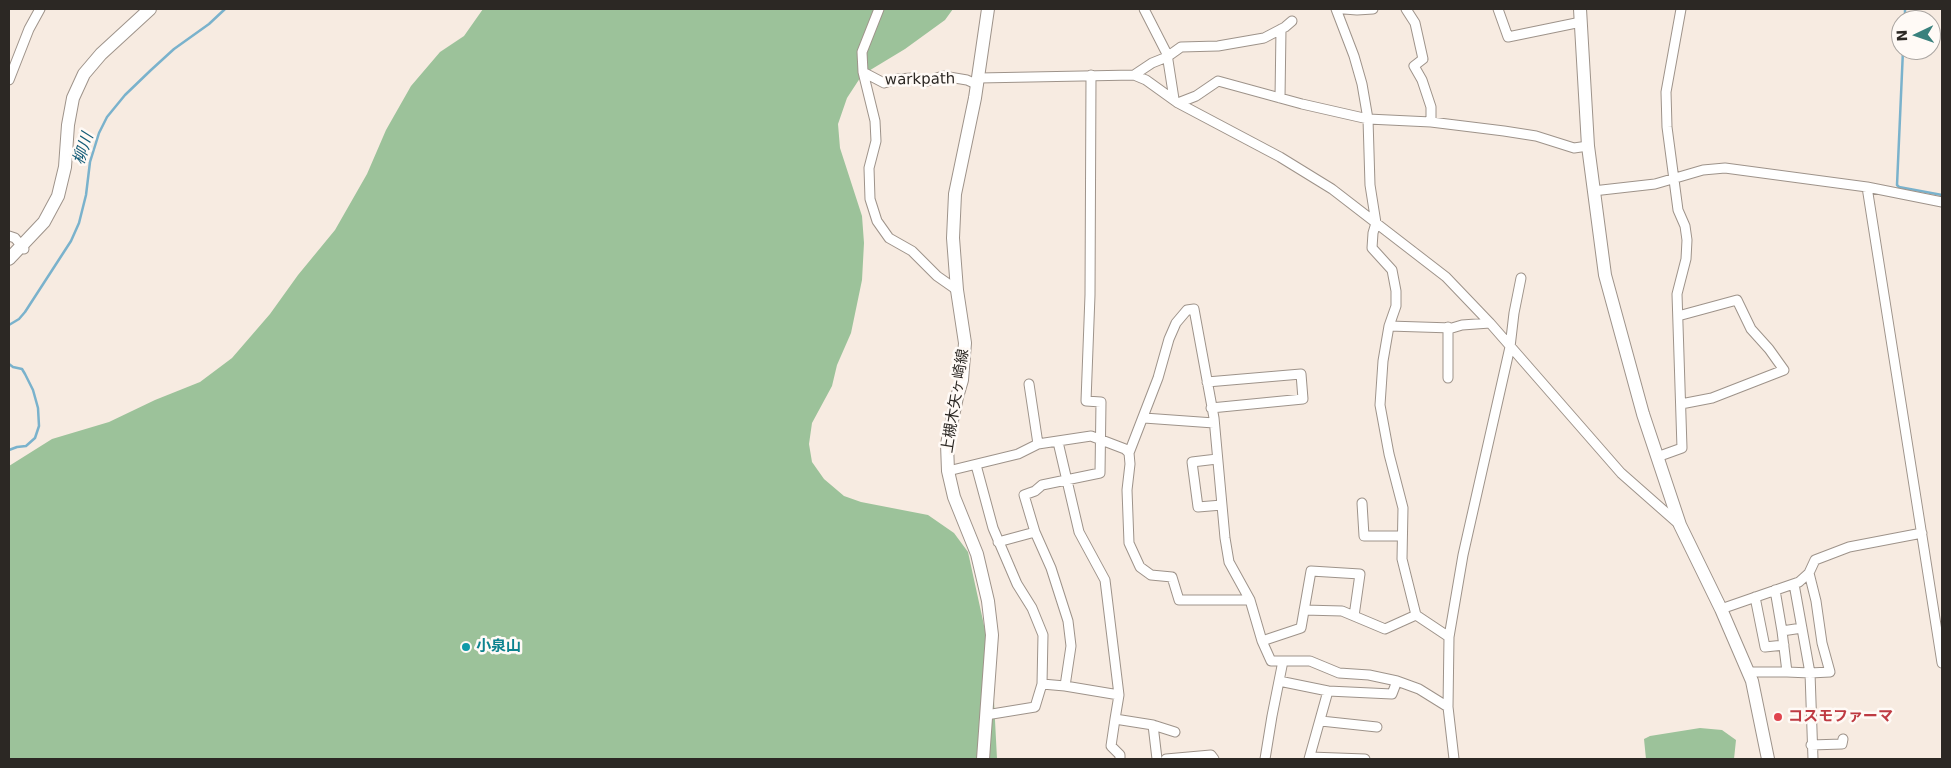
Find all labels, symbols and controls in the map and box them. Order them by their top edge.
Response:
north arrow [1891,10,1941,60]
text: N [1894,29,1910,42]
street label: warkpath [885,70,955,90]
water label: 柳川 [70,131,98,167]
street label: 上槻木矢ヶ崎線 [939,348,973,454]
place label: 小泉山 [476,638,521,656]
marker: 小泉山 [460,641,472,653]
place label: コスモファーマ [1788,708,1893,726]
marker: コスモファーマ [1772,711,1784,723]

